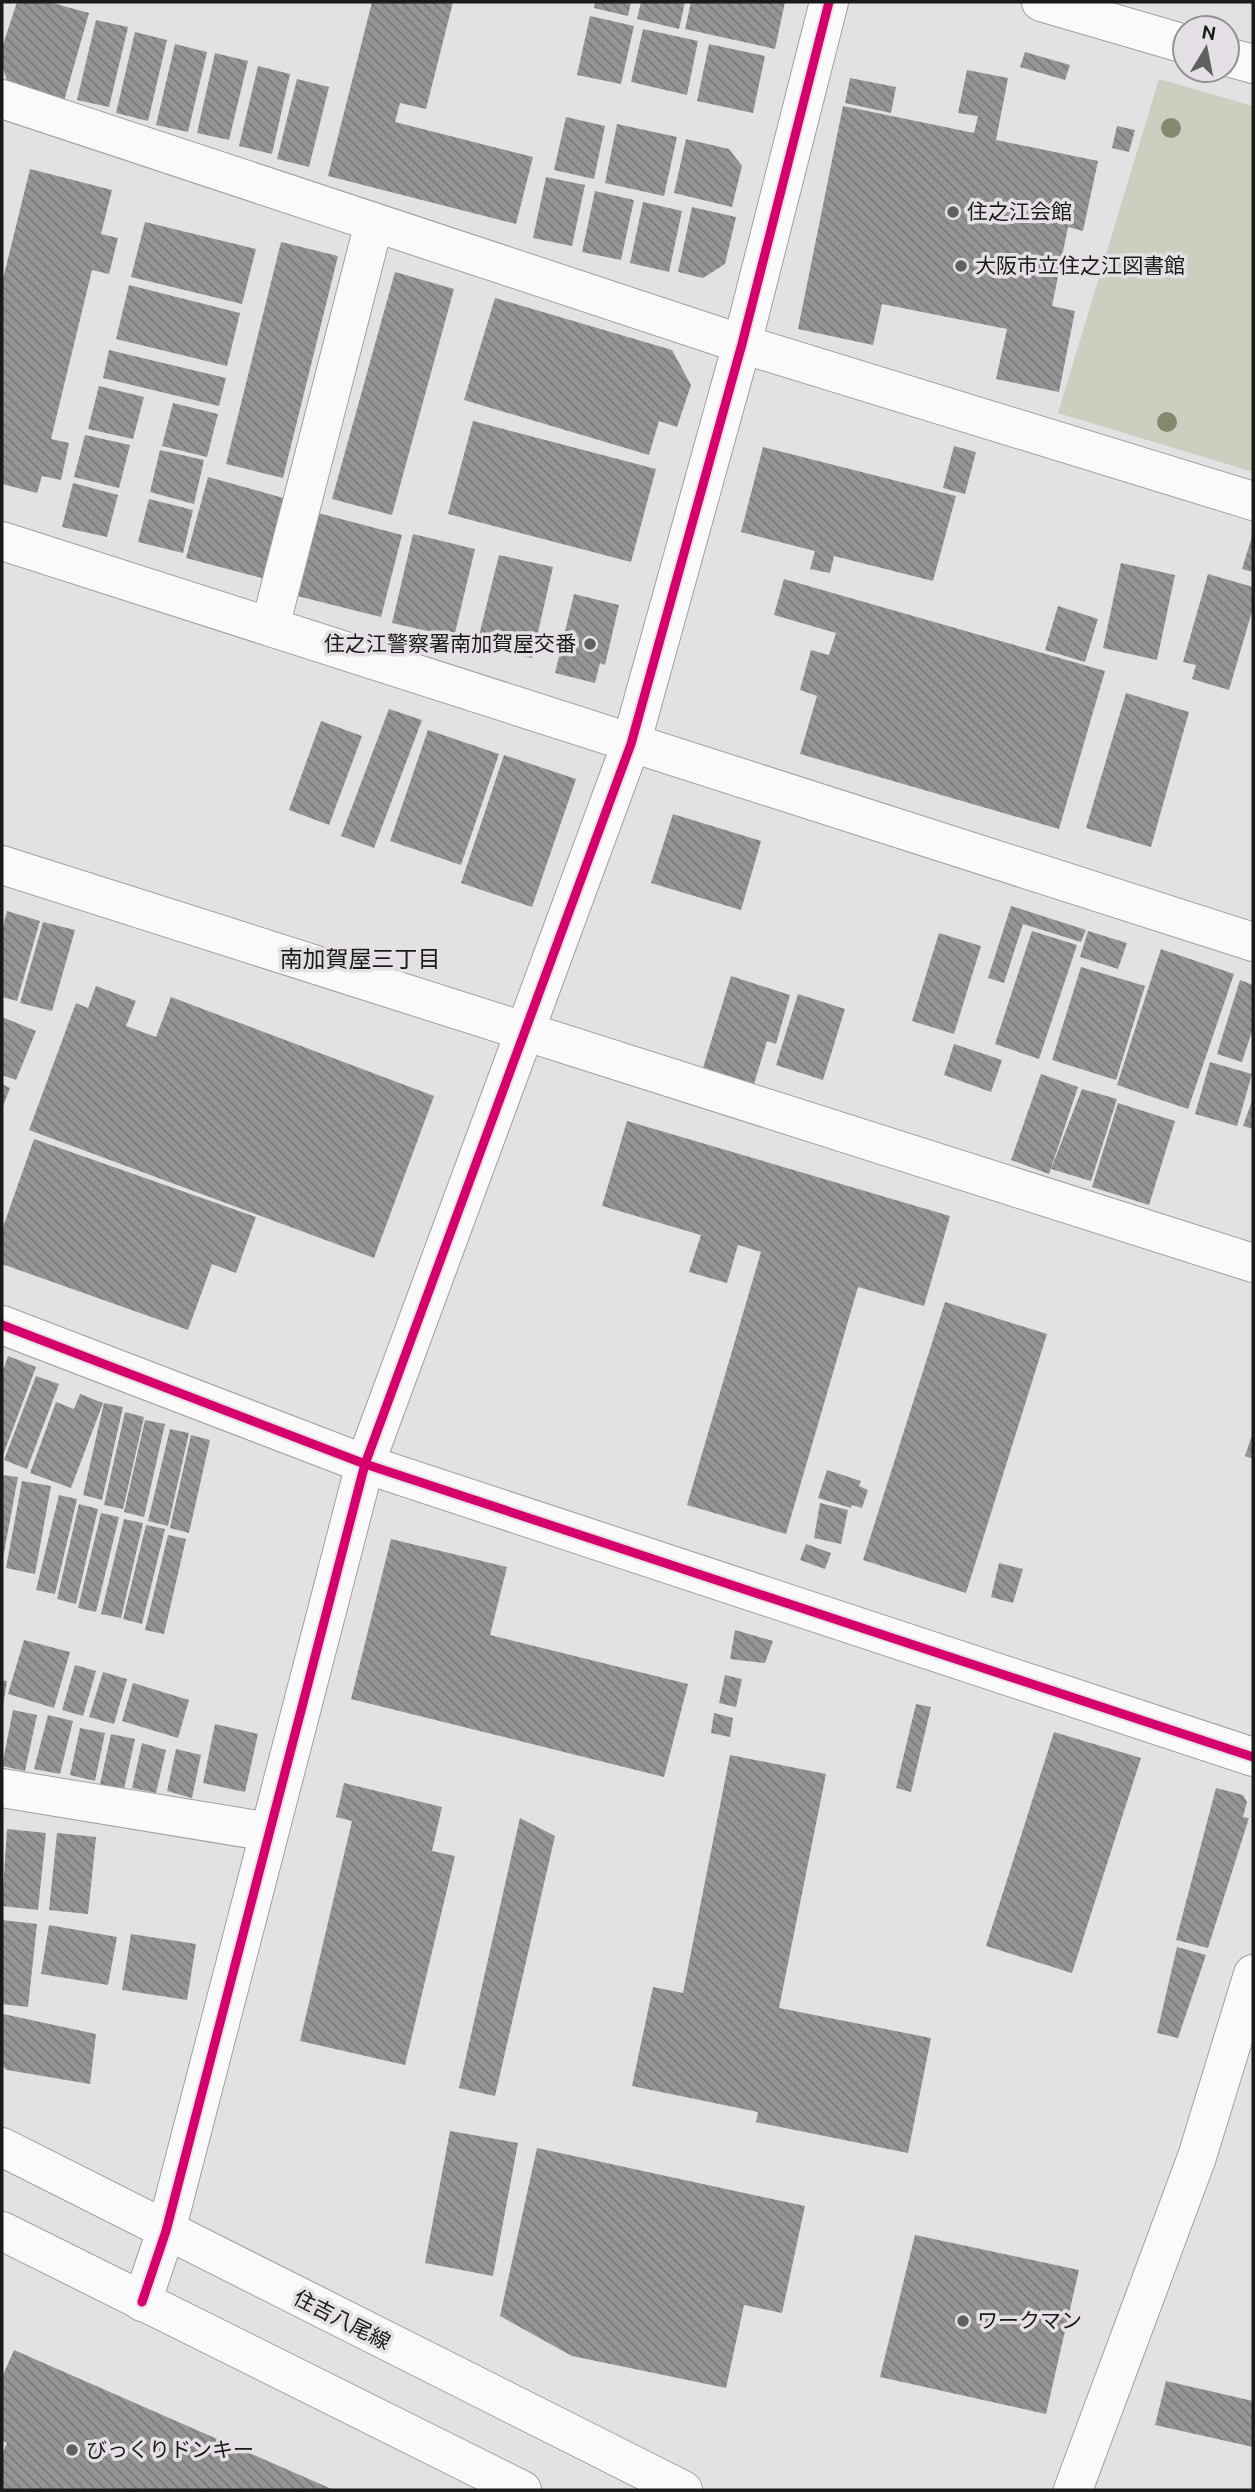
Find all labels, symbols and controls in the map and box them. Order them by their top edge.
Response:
north arrow [1171,14,1241,84]
text: N [1200,20,1218,44]
place label: 住之江会館 [967,199,1072,223]
marker: 住之江会館 [945,204,961,220]
place label: 大阪市立住之江図書館 [975,253,1185,277]
marker: 大阪市立住之江図書館 [953,258,969,274]
place label: 住之江警察署南加賀屋交番 [324,631,576,655]
marker: 住之江警察署南加賀屋交番 [582,636,598,652]
district label: 南加賀屋三丁目 [280,946,441,971]
street label: 住吉八尾線 [290,2285,395,2354]
place label: ワークマン [977,2308,1082,2332]
marker: ワークマン [955,2313,971,2329]
place label: びっくりドンキー [86,2437,254,2461]
marker: びっくりドンキー [64,2442,80,2458]

